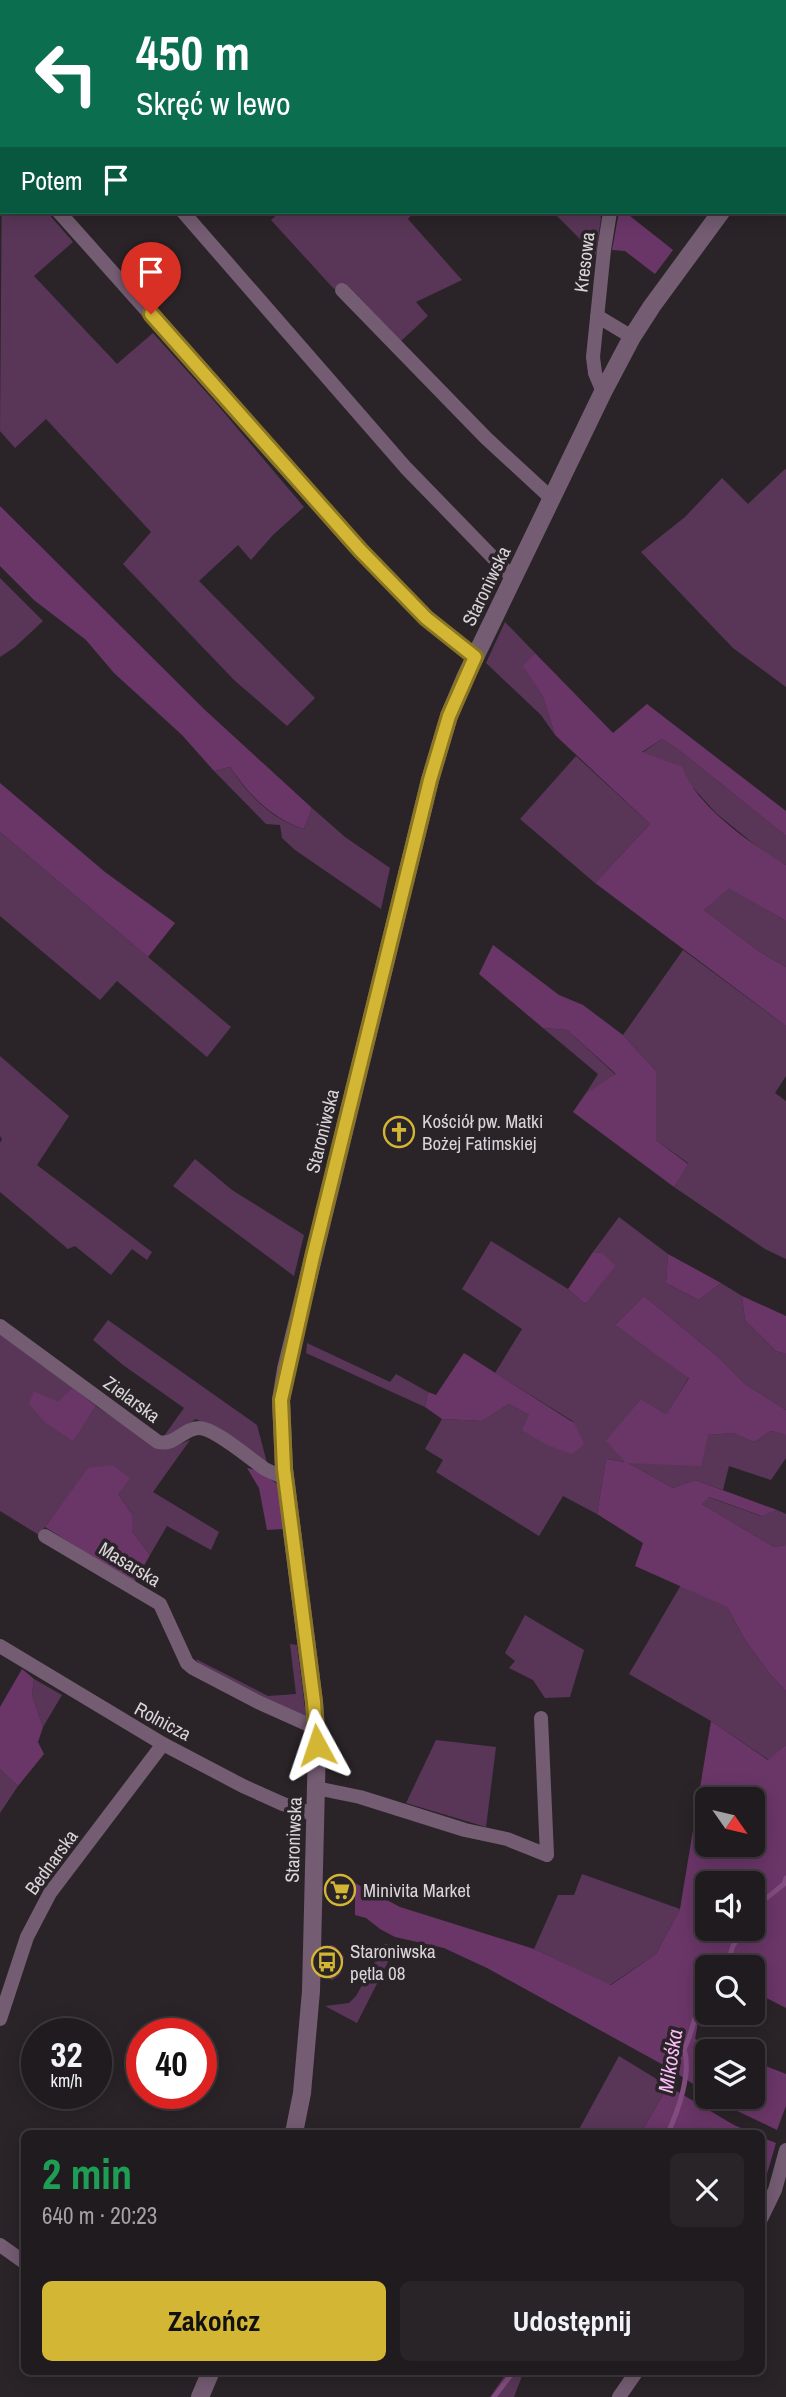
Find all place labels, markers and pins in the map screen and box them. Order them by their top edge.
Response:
pin [121,242,181,314]
place label: Kościół pw. Matki Bożej Fatimskiej [422,1108,543,1156]
church icon: Kościół pw. Matki Bożej Fatimskiej [382,1115,416,1149]
supermarket icon: Minivita Market [323,1873,357,1907]
place label: Minivita Market [363,1877,471,1903]
place label: Staroniwska pętla 08 [350,1938,436,1986]
bus stop icon: Staroniwska pętla 08 [310,1945,344,1979]

